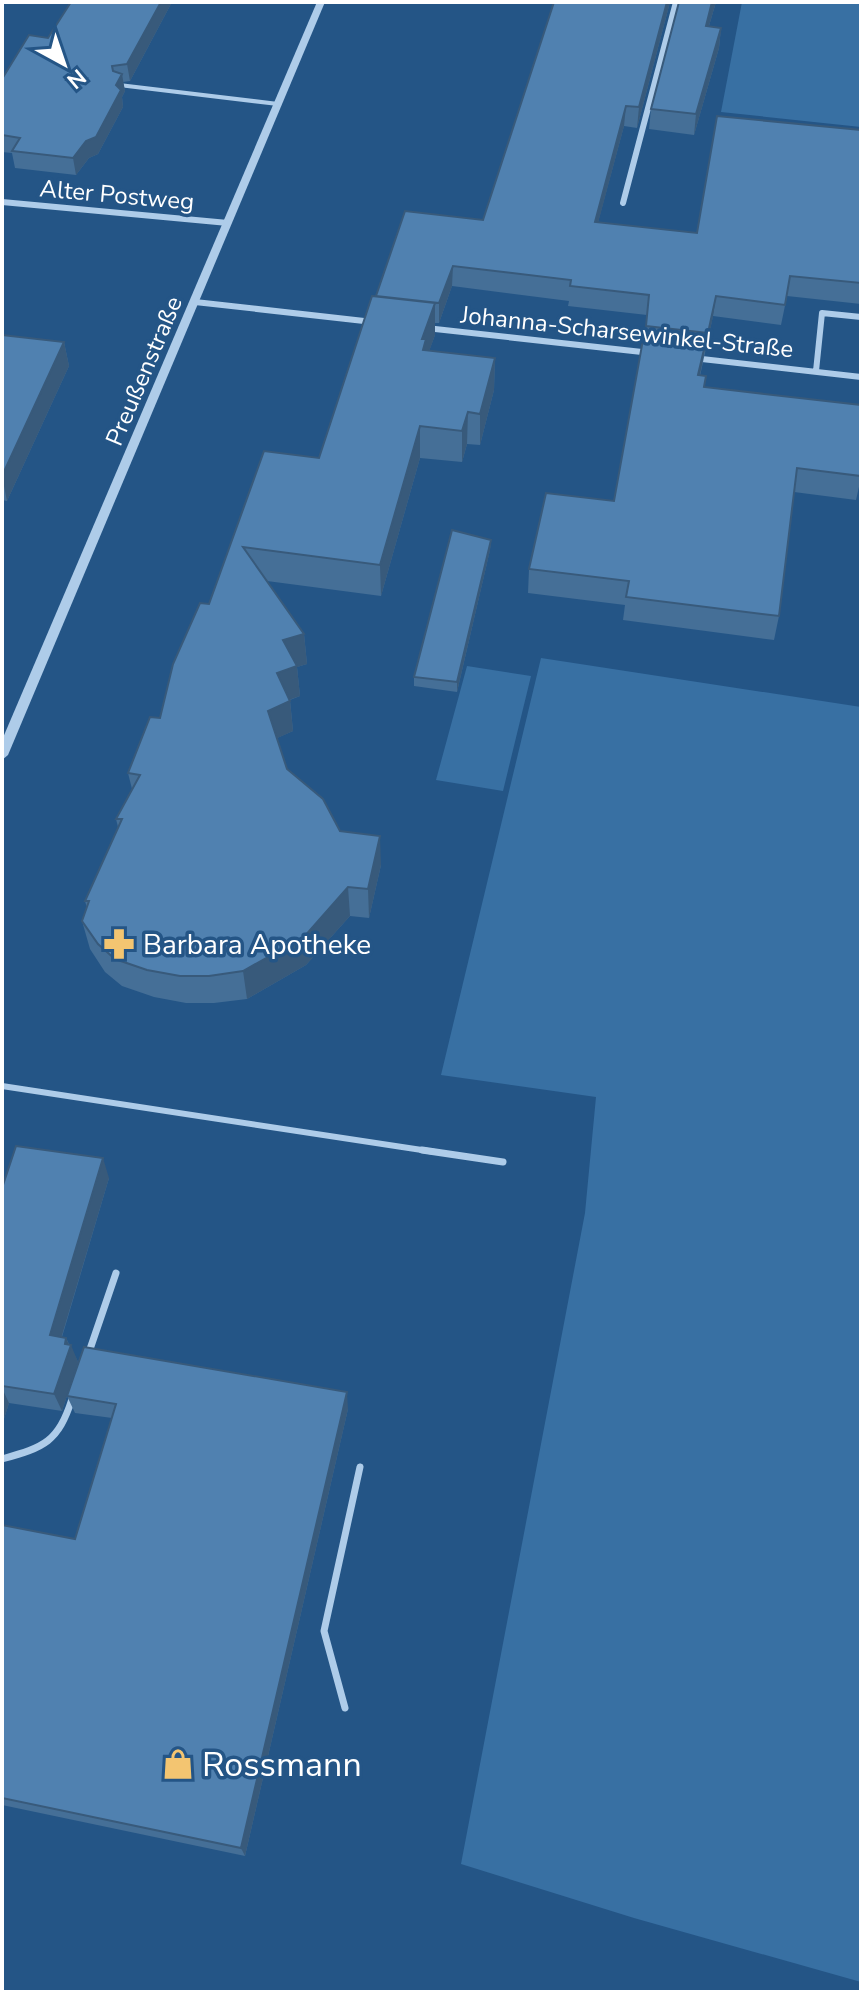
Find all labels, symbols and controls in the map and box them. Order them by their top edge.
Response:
north arrow [24,24,104,104]
text: N [60,62,92,95]
street label: Alter Postweg [38,172,196,218]
street label: Preußenstraße [98,291,190,451]
street label: Johanna-Scharsewinkel-Straße [458,299,795,365]
place label: Barbara Apotheke [143,926,371,964]
pharmacy icon: Barbara Apotheke [102,927,136,961]
place label: Rossmann [202,1742,362,1788]
shop icon: Rossmann [161,1747,195,1781]

